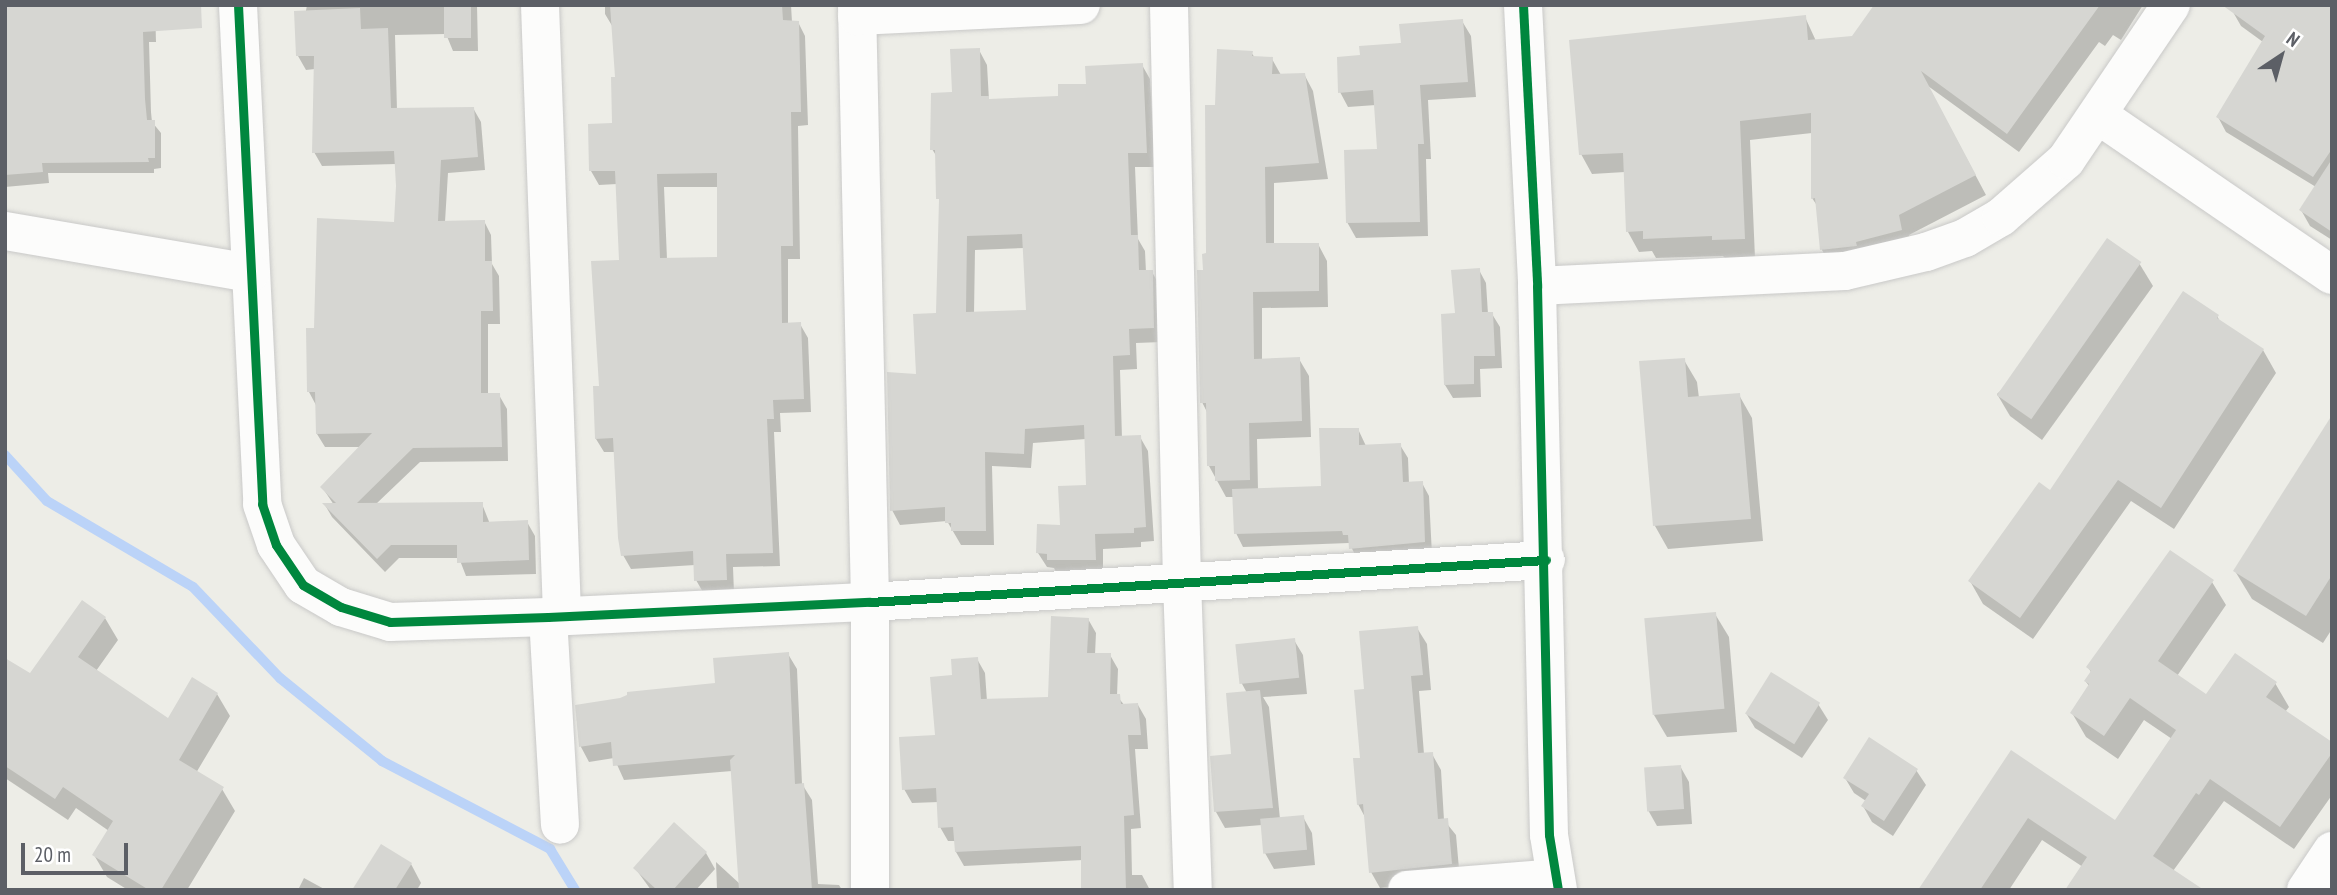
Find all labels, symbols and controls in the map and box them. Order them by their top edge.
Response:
north arrow [2246,21,2316,91]
text: N [2282,26,2305,52]
scale bar [24,828,131,872]
text: 20 m [34,841,71,868]

